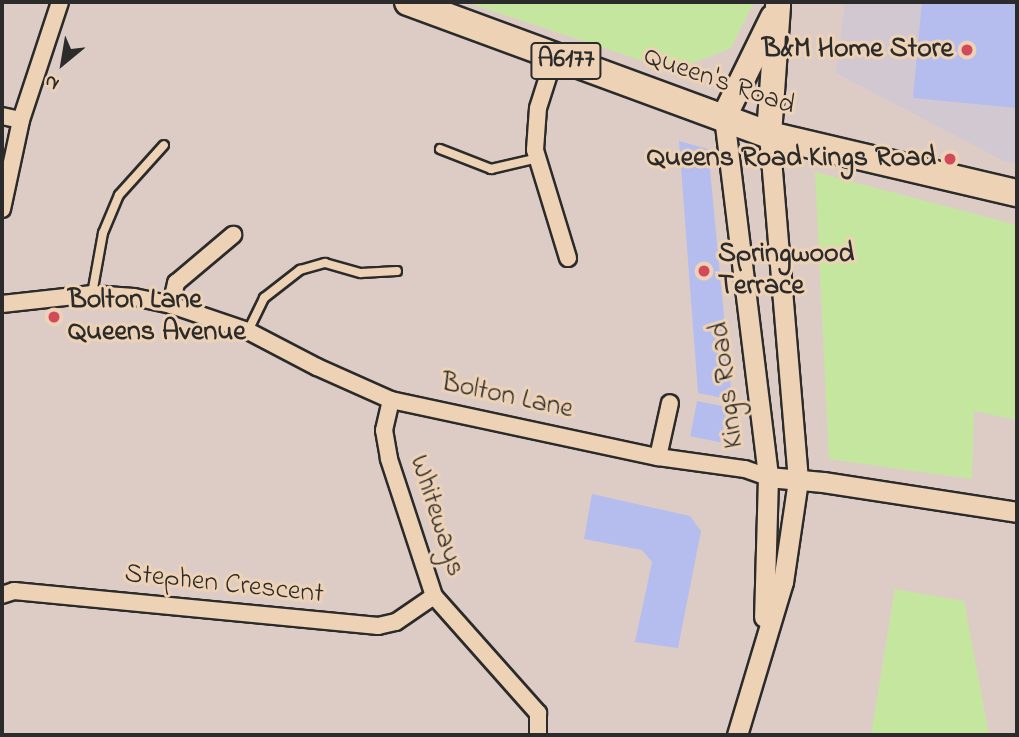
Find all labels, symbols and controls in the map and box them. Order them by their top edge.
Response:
north arrow [28,28,98,98]
place label: B&M Home Store [762,33,953,67]
road number: A6177 [529,38,603,83]
street label: Queen's Road [639,40,799,124]
marker: B&M Home Store [959,42,975,58]
text: N [40,67,65,97]
place label: Queens Road Kings Road [647,142,936,176]
marker: Queens Road Kings Road [942,151,958,167]
place label: Springwood Terrace [718,238,854,304]
marker: Springwood Terrace [696,263,712,279]
place label: Bolton Lane Queens Avenue [68,284,246,350]
marker: Bolton Lane Queens Avenue [46,309,62,325]
street label: Kings Road [704,320,752,450]
street label: Bolton Lane [438,367,576,427]
street label: Whiteways [401,451,471,581]
street label: Stephen Crescent [123,558,325,612]

